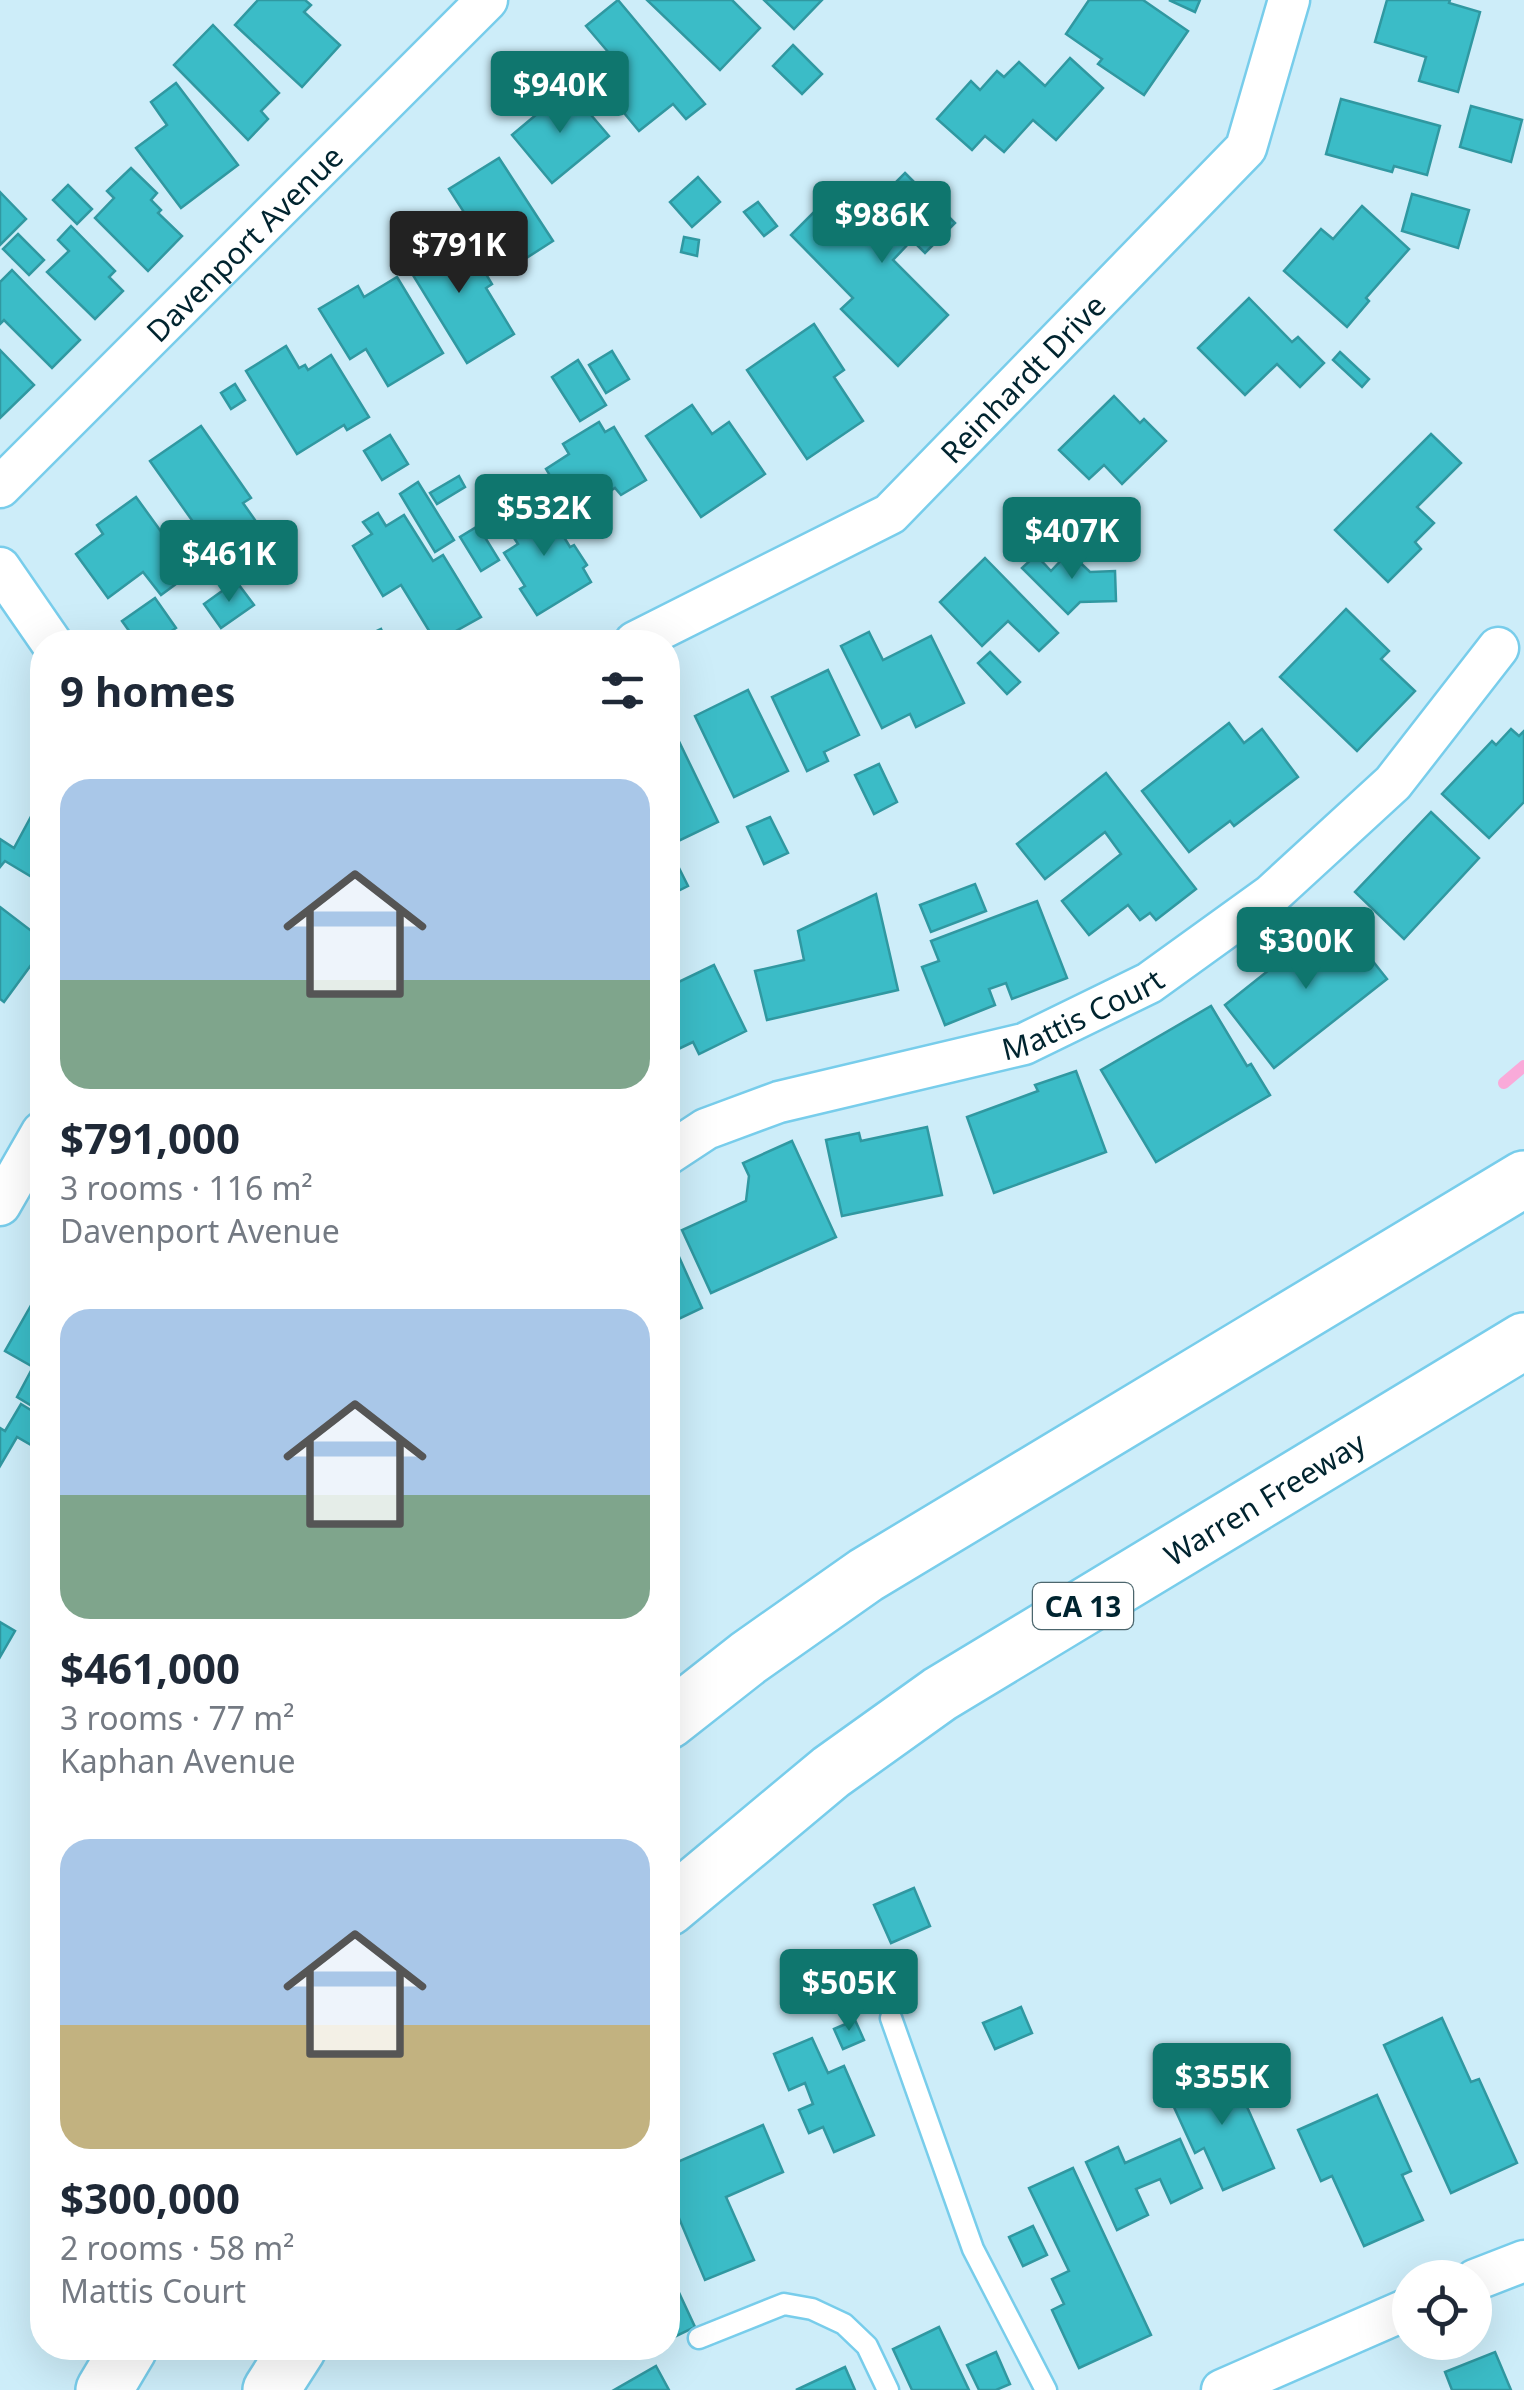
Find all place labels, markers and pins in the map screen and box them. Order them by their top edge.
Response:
pin: $940K [490,51,630,136]
pin: $986K [812,181,952,266]
pin: $791K [389,211,529,296]
pin: $532K [474,474,614,559]
pin: $407K [1002,497,1142,582]
pin: $461K [159,520,299,605]
pin: $300K [1236,907,1376,992]
pin: $505K [779,1949,919,2034]
pin: $355K [1152,2043,1292,2128]

